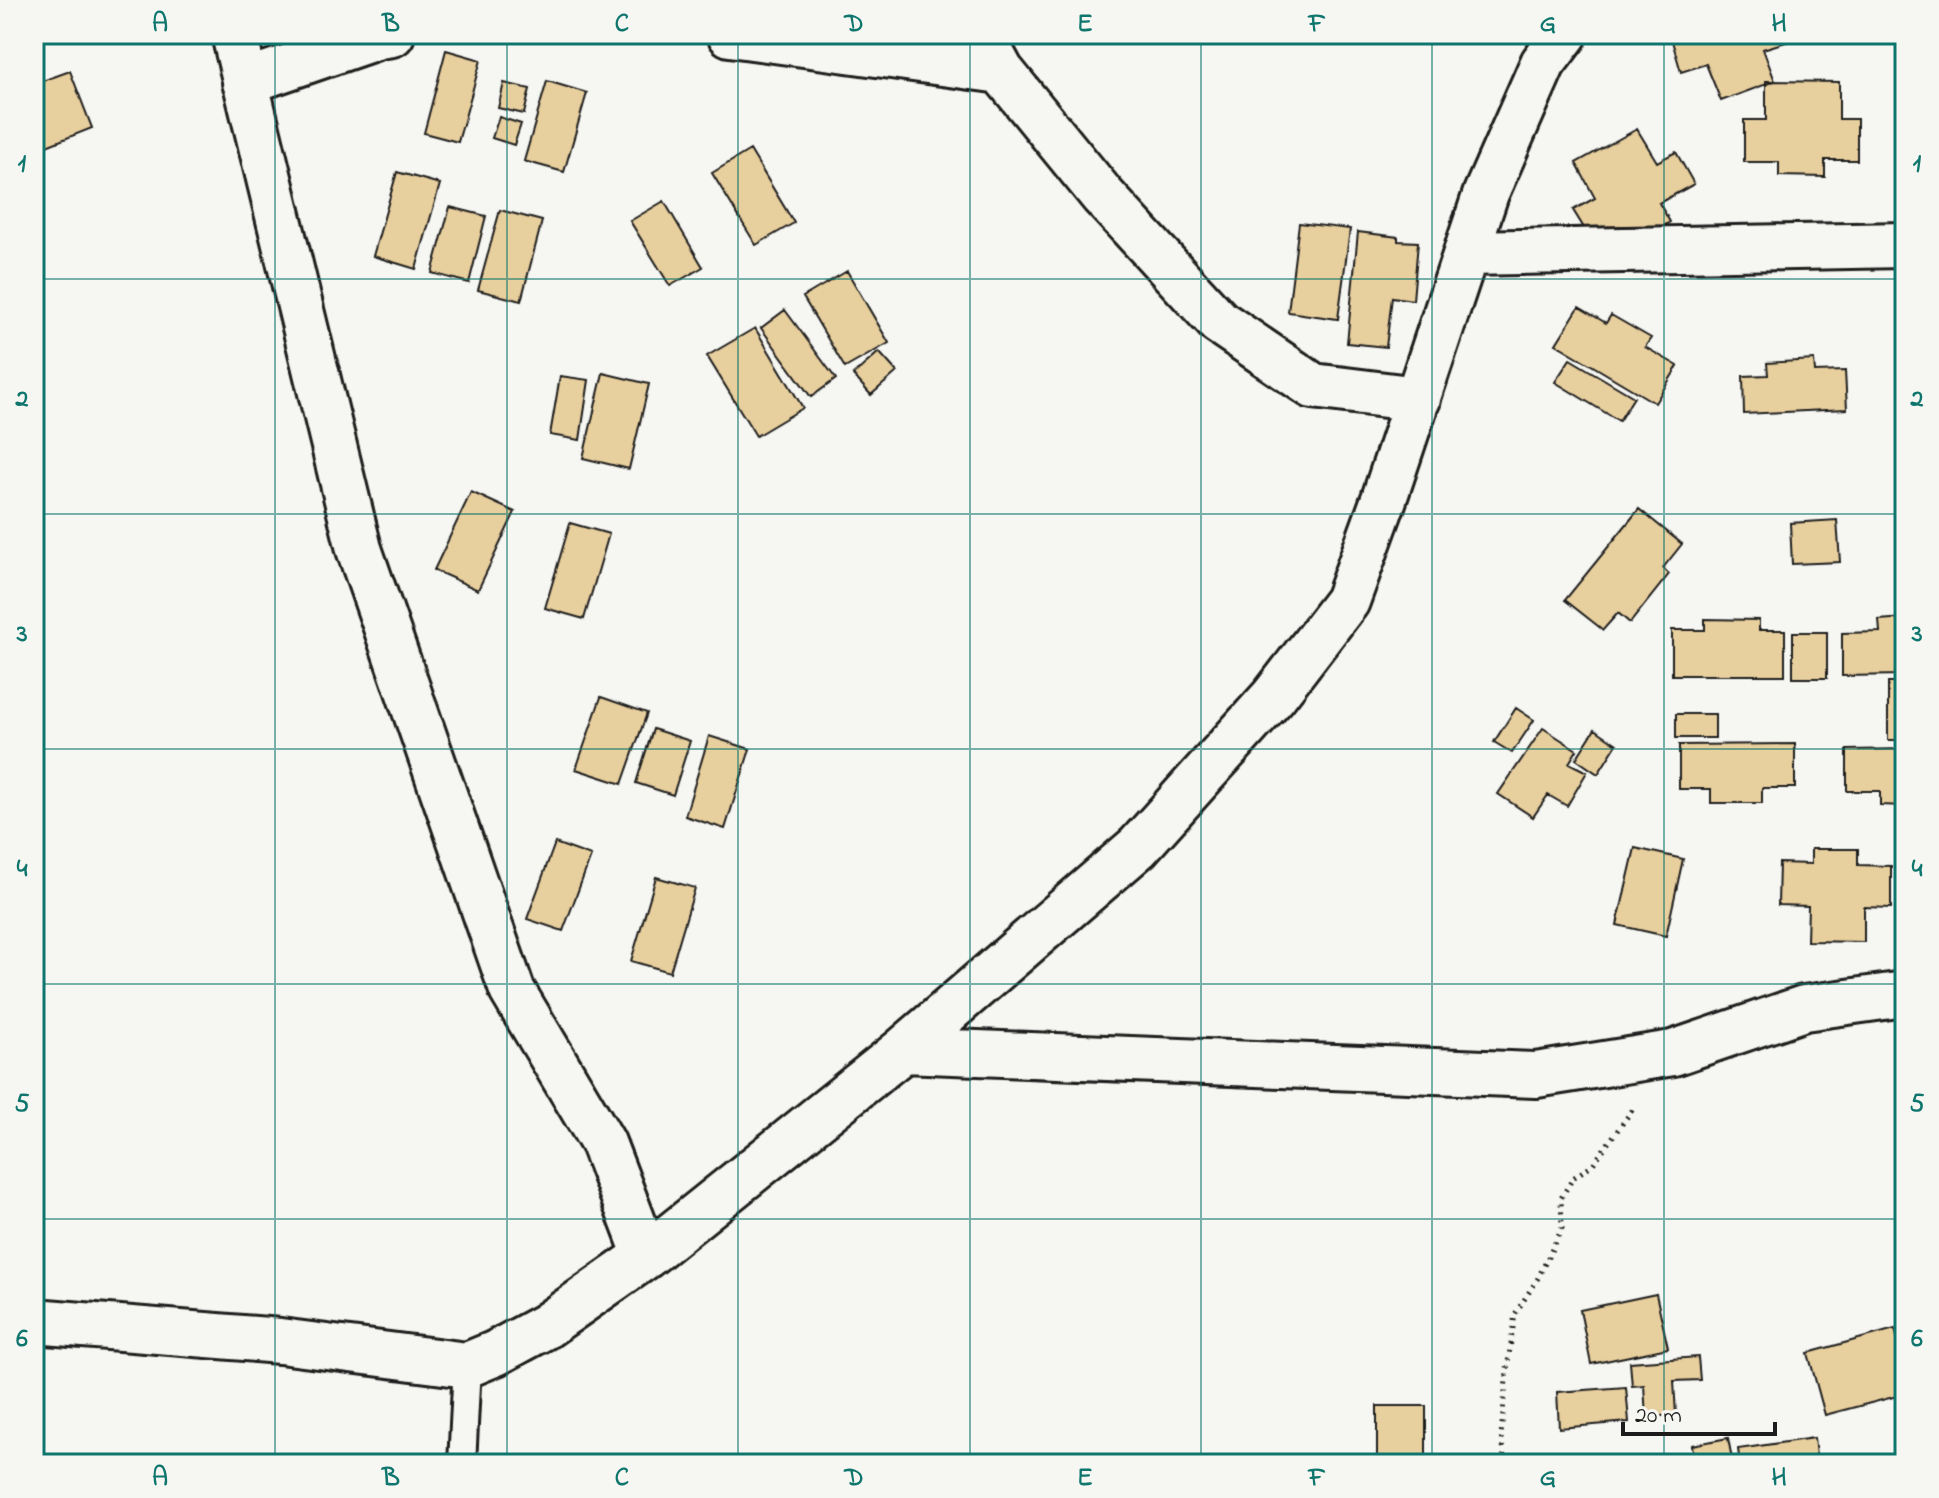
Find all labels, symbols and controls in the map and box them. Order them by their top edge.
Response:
text: A [152,6,168,44]
text: B [381,6,400,44]
text: C [615,6,629,44]
text: D [843,6,864,44]
text: E [1077,6,1093,44]
text: F [1307,6,1326,44]
text: G [1540,6,1556,44]
text: H [1771,6,1787,44]
text: 1 [18,146,27,184]
text: 1 [1913,146,1922,184]
text: 2 [15,381,29,419]
text: 2 [1910,381,1924,419]
text: 3 [16,616,28,654]
text: 3 [1911,616,1923,654]
text: 4 [17,851,28,889]
text: 4 [1912,851,1923,889]
text: 5 [15,1086,30,1124]
text: 5 [1910,1086,1925,1124]
text: 6 [16,1321,28,1359]
text: 6 [1911,1321,1923,1359]
scale bar [1623,1386,1775,1436]
text: 20 m [1635,1399,1682,1434]
text: A [152,1460,168,1498]
text: B [381,1460,400,1498]
text: C [615,1460,629,1498]
text: D [843,1460,864,1498]
text: E [1077,1460,1093,1498]
text: F [1307,1460,1326,1498]
text: G [1540,1460,1556,1498]
text: H [1771,1460,1787,1498]

